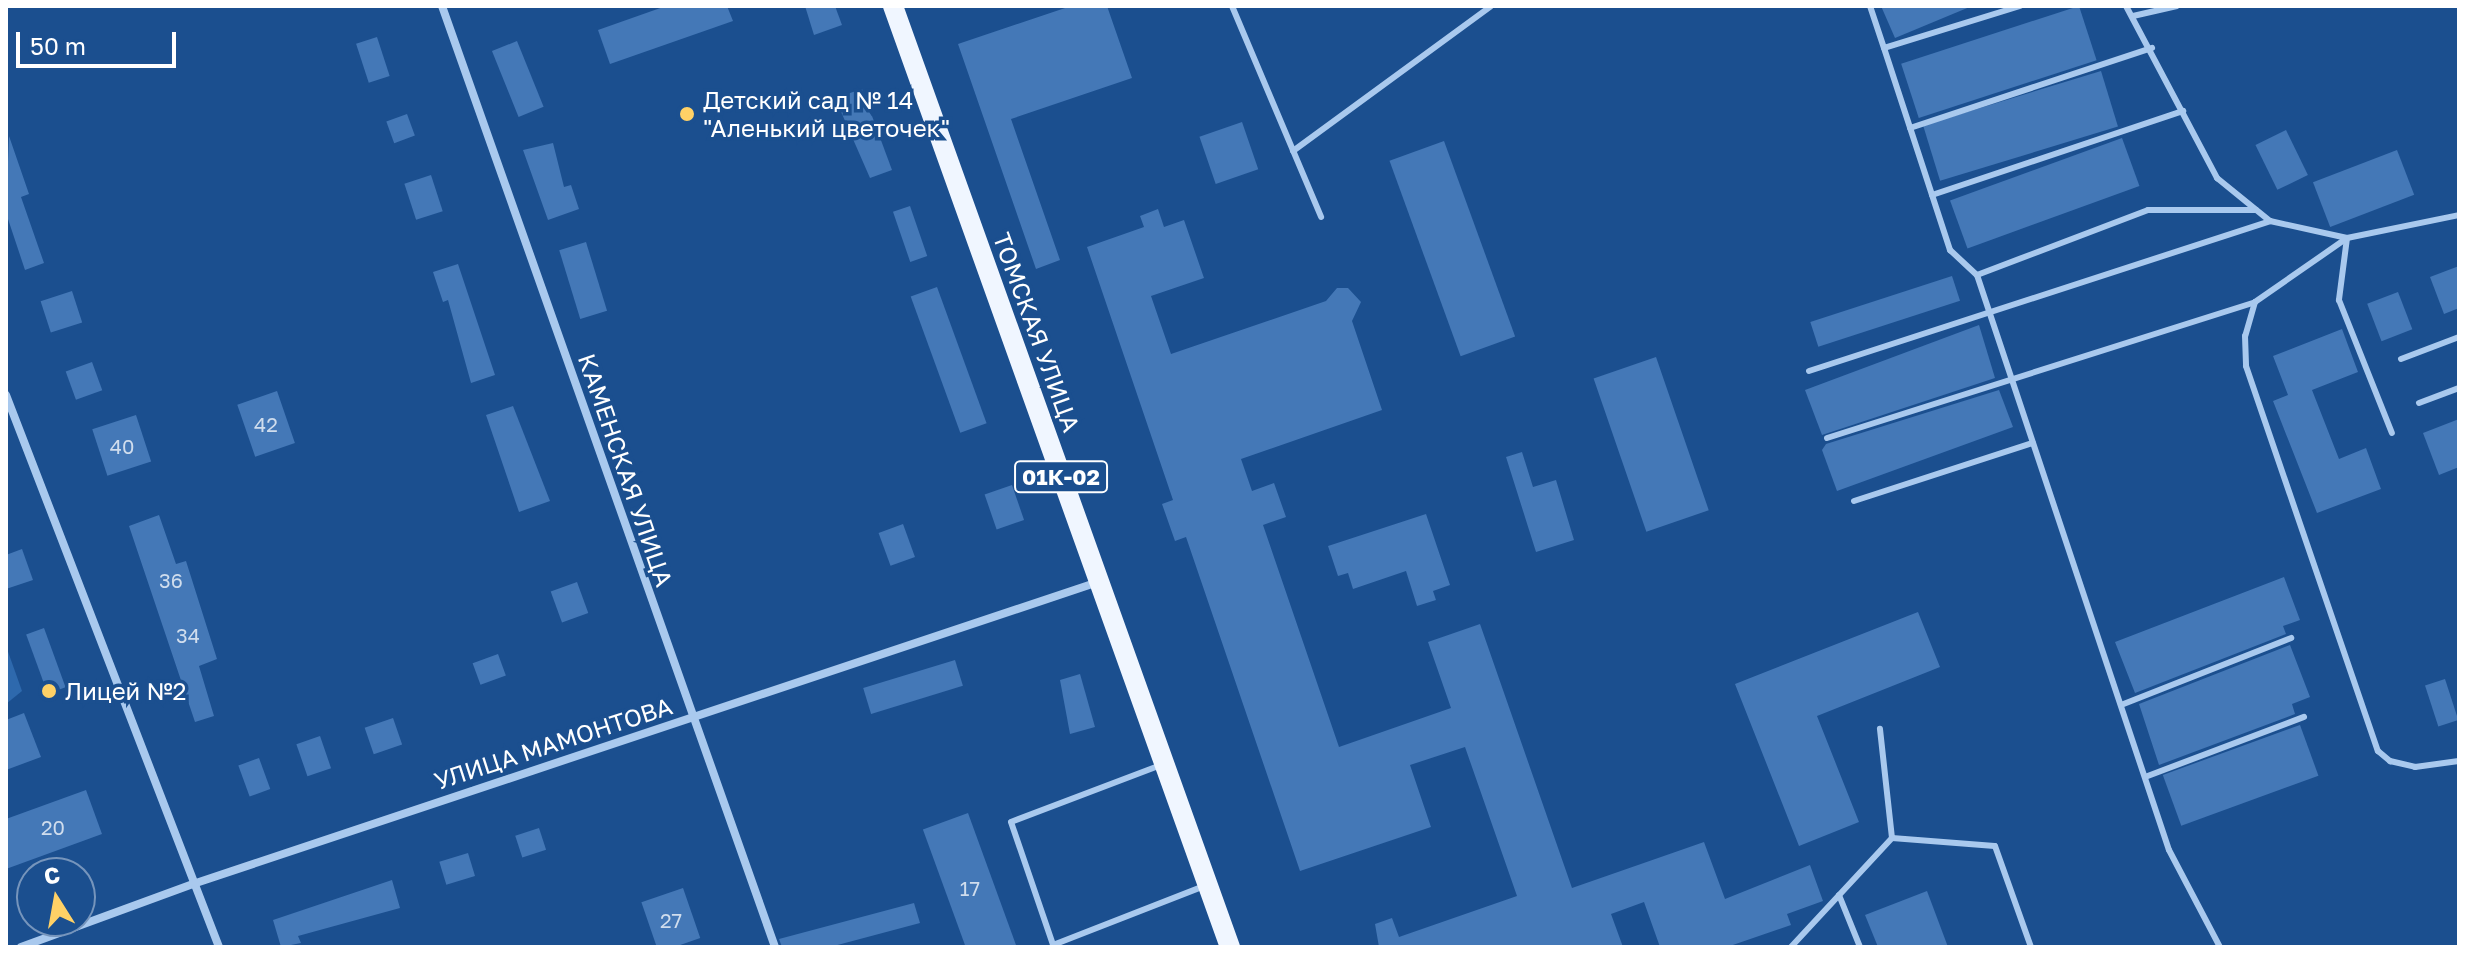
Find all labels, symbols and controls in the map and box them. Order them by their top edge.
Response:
scale bar [20,16,180,66]
text: 50 m [30,31,86,60]
place label: Детский сад № 14 "Аленький цветочек" [703,86,950,142]
marker: Детский сад № 14 "Аленький цветочек" [678,105,696,123]
street label: ТОМСКАЯ УЛИЦА [988,228,1086,436]
street label: КАМЕНСКАЯ УЛИЦА [573,350,679,590]
house number: 42 [254,412,278,436]
house number: 40 [110,434,134,458]
road number: 01К-02 [1013,459,1109,495]
house number: 36 [159,568,183,592]
house number: 34 [176,623,200,647]
place label: Лицей №2 [65,677,186,705]
marker: Лицей №2 [40,682,58,700]
street label: УЛИЦА МАМОНТОВА [430,691,676,795]
house number: 20 [41,815,65,839]
north arrow [16,857,96,937]
text: С [41,860,62,890]
house number: 17 [960,876,980,900]
house number: 27 [660,908,682,932]

